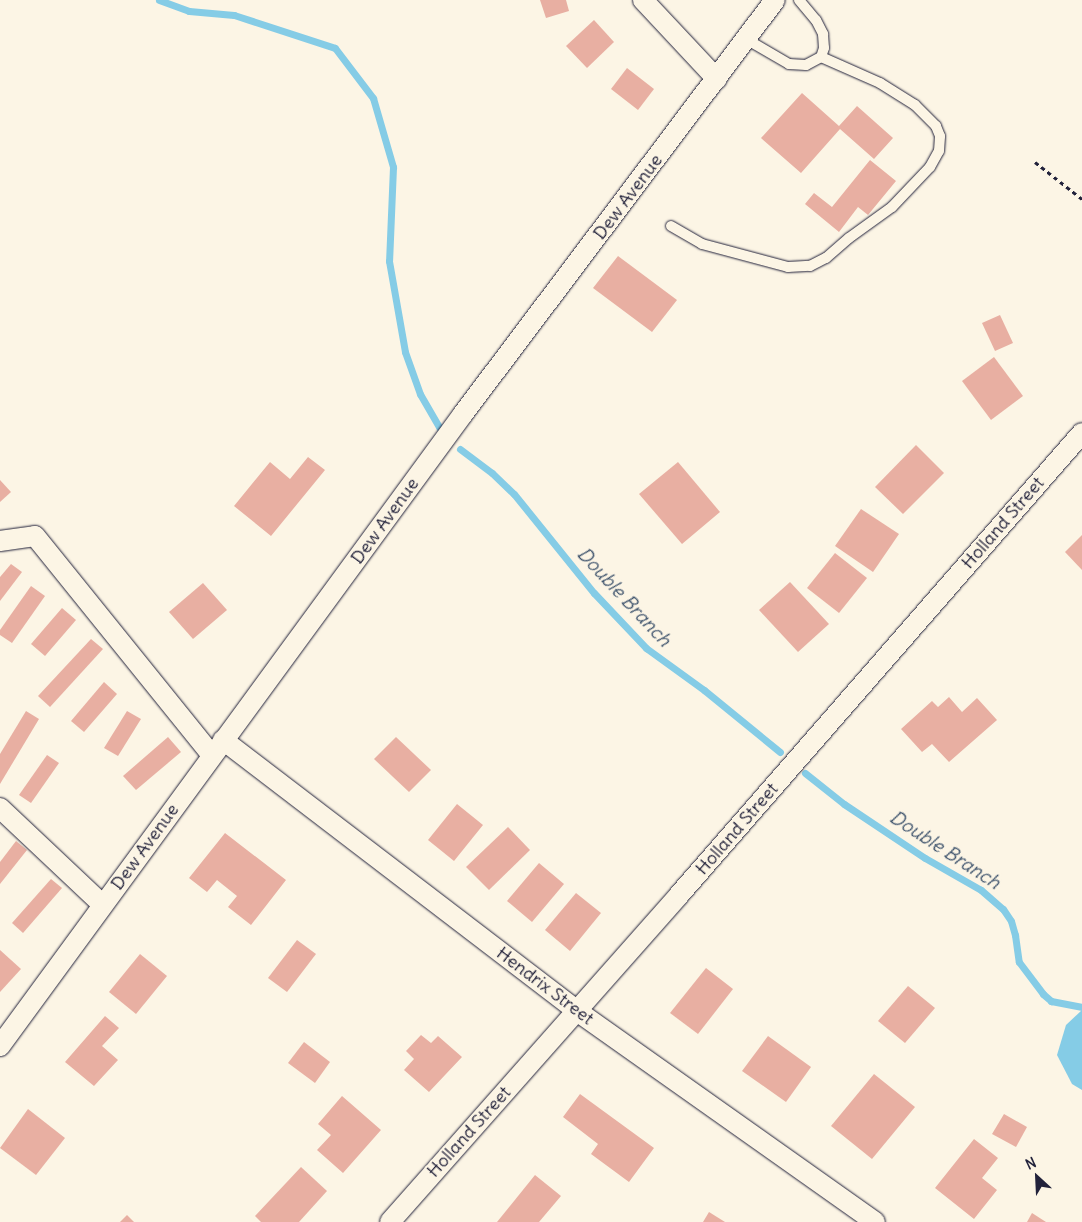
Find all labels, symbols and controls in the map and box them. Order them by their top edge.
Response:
street label: Dew Avenue [589,150,667,244]
street label: Holland Street [957,473,1049,573]
street label: Dew Avenue [347,474,423,568]
water label: Double Branch [572,543,676,651]
street label: Holland Street [691,779,783,879]
street label: Dew Avenue [107,800,183,894]
water label: Double Branch [885,806,1005,894]
street label: Hendrix Street [492,942,598,1030]
street label: Holland Street [423,1082,515,1182]
north arrow [1012,1152,1062,1202]
text: N [1022,1153,1039,1174]

